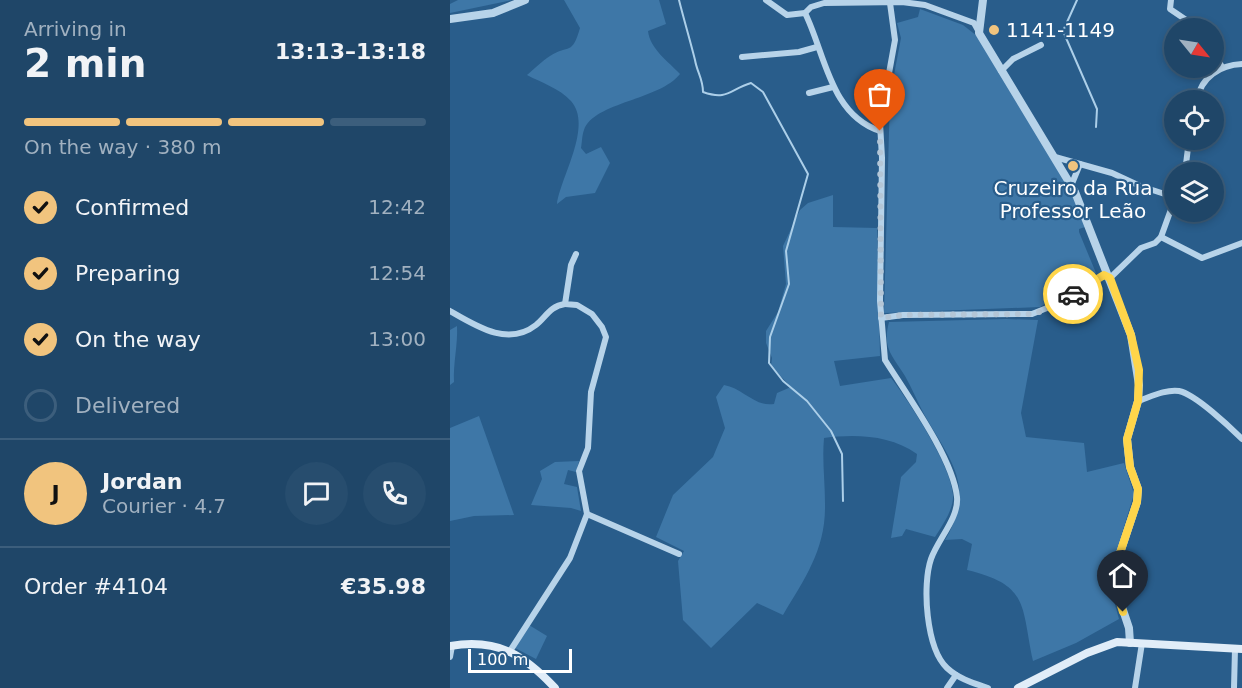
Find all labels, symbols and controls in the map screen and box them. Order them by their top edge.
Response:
text: Arriving in [24,17,127,41]
place label: 1141-1149 [1006,18,1115,42]
north arrow [1164,18,1224,78]
map controls [1164,18,1224,222]
marker: 1141-1149 [987,23,1001,37]
text: 13:13–13:18 [275,39,426,64]
text: 2 min [24,41,146,86]
pin [854,69,905,131]
icon: bag [863,78,896,111]
button: locate [1164,90,1224,150]
text: On the way · 380 m [24,135,222,159]
marker: Cruzeiro da Rua Professor Leão [1066,159,1080,173]
button: layers [1164,162,1224,222]
place label: Cruzeiro da Rua Professor Leão [994,176,1152,223]
icon: check [24,191,57,224]
text: Confirmed [75,195,189,220]
text: 12:42 [368,195,426,219]
icon: check [24,257,57,290]
text: Preparing [75,261,181,286]
text: 12:54 [368,261,426,285]
courier [1043,264,1103,324]
icon: car [1057,278,1090,311]
icon: check [24,323,57,356]
text: On the way [75,327,201,352]
text: 13:00 [368,327,426,351]
text: Delivered [75,393,180,418]
button: chat [285,462,348,525]
button: phone [363,462,426,525]
text: Jordan [102,469,182,494]
text: J [51,481,60,506]
text: Courier · 4.7 [102,494,226,518]
pin [1097,550,1148,612]
icon: home [1106,559,1139,592]
text: Order #4104 [24,574,168,599]
text: €35.98 [341,574,426,599]
scale bar [468,646,572,674]
text: 100 m [477,650,528,669]

